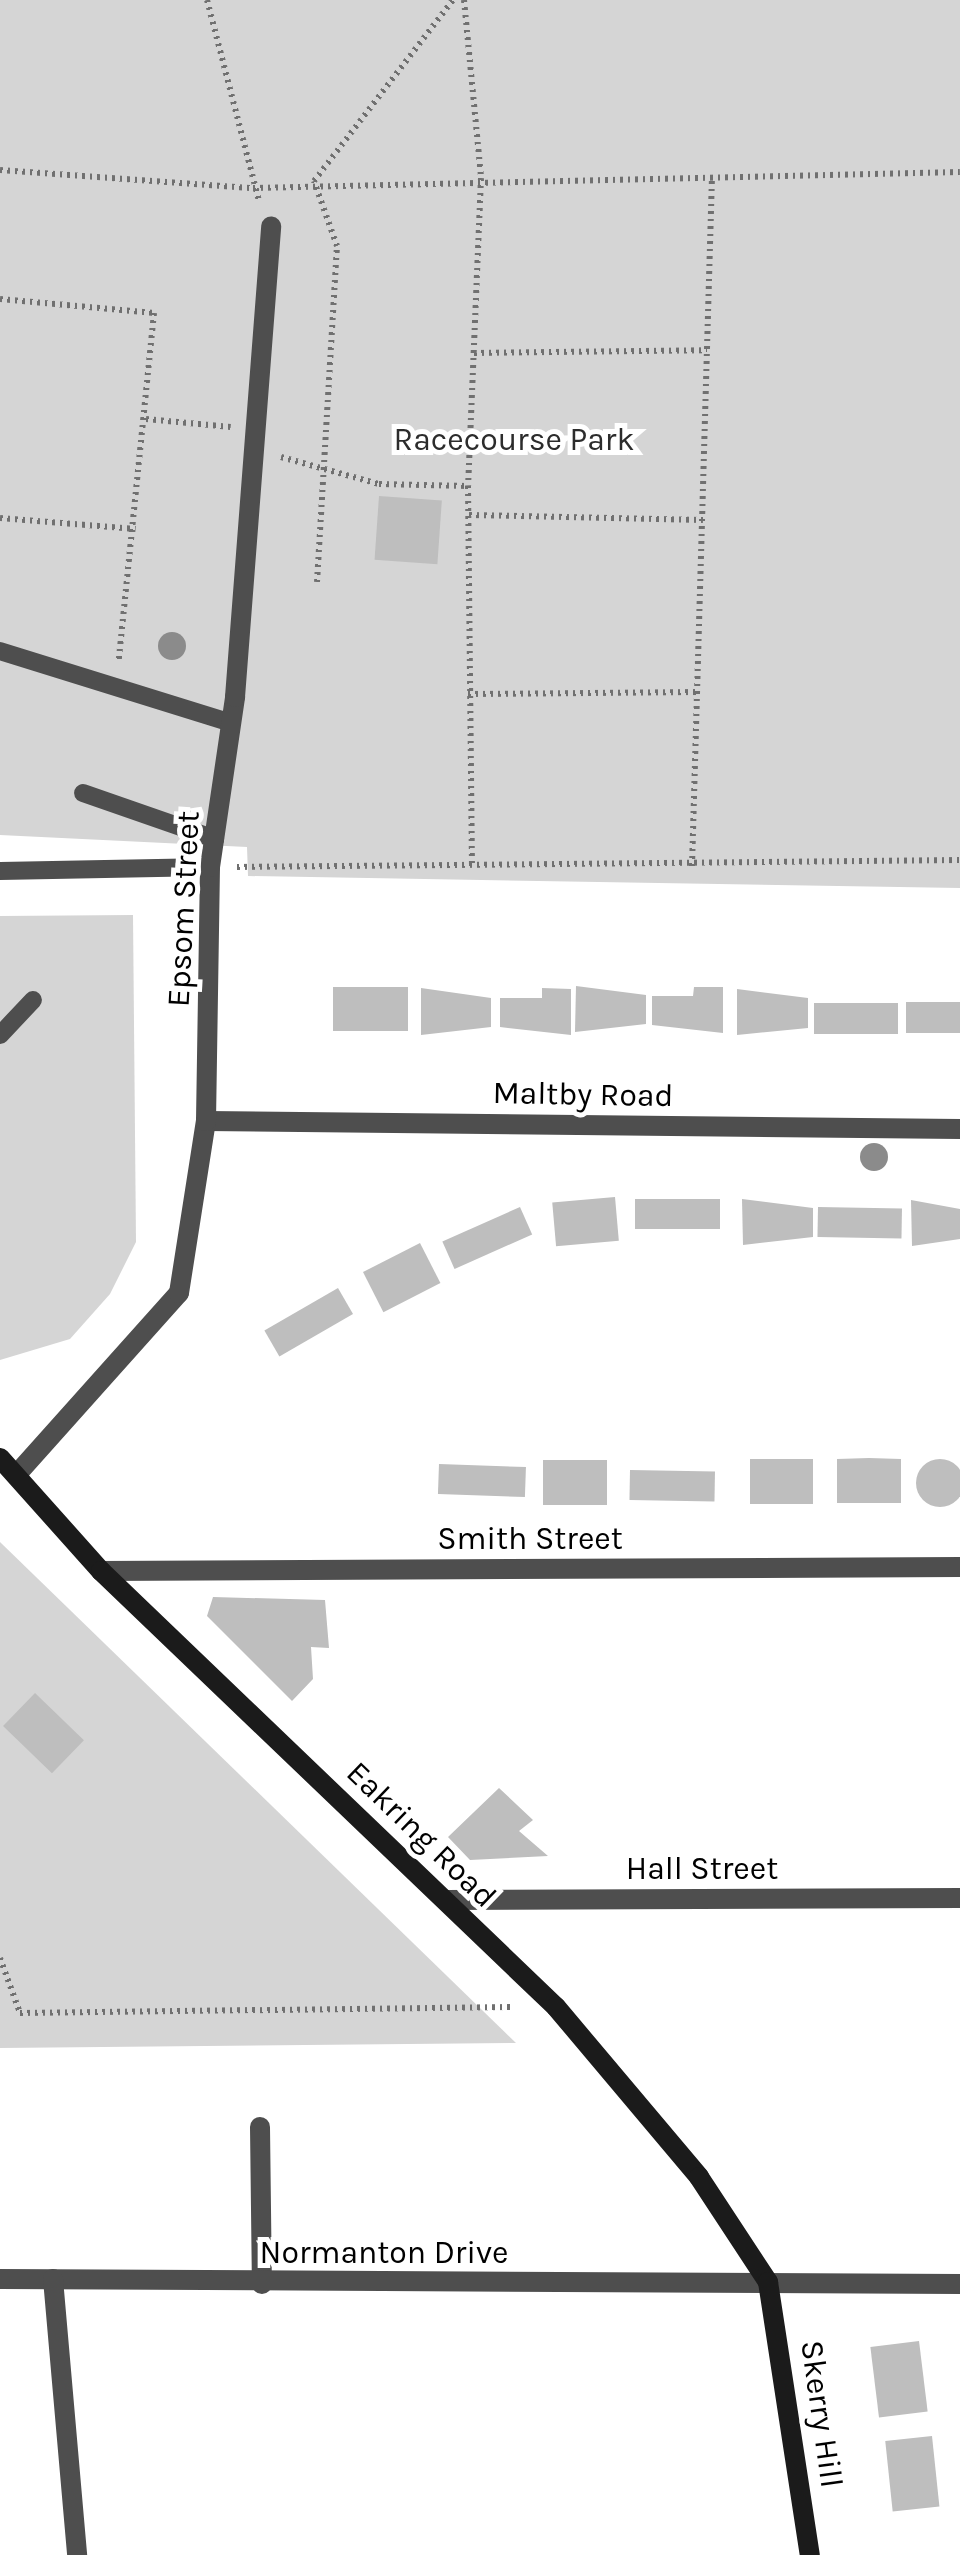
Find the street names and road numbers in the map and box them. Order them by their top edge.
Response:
street label: Epsom Street [160,810,208,1008]
street label: Maltby Road [492,1074,674,1116]
street label: Smith Street [437,1520,623,1558]
street label: Eakring Road [338,1754,504,1916]
street label: Hall Street [626,1850,778,1888]
street label: Normanton Drive [260,2234,508,2272]
street label: Skerry Hill [792,2338,850,2490]

